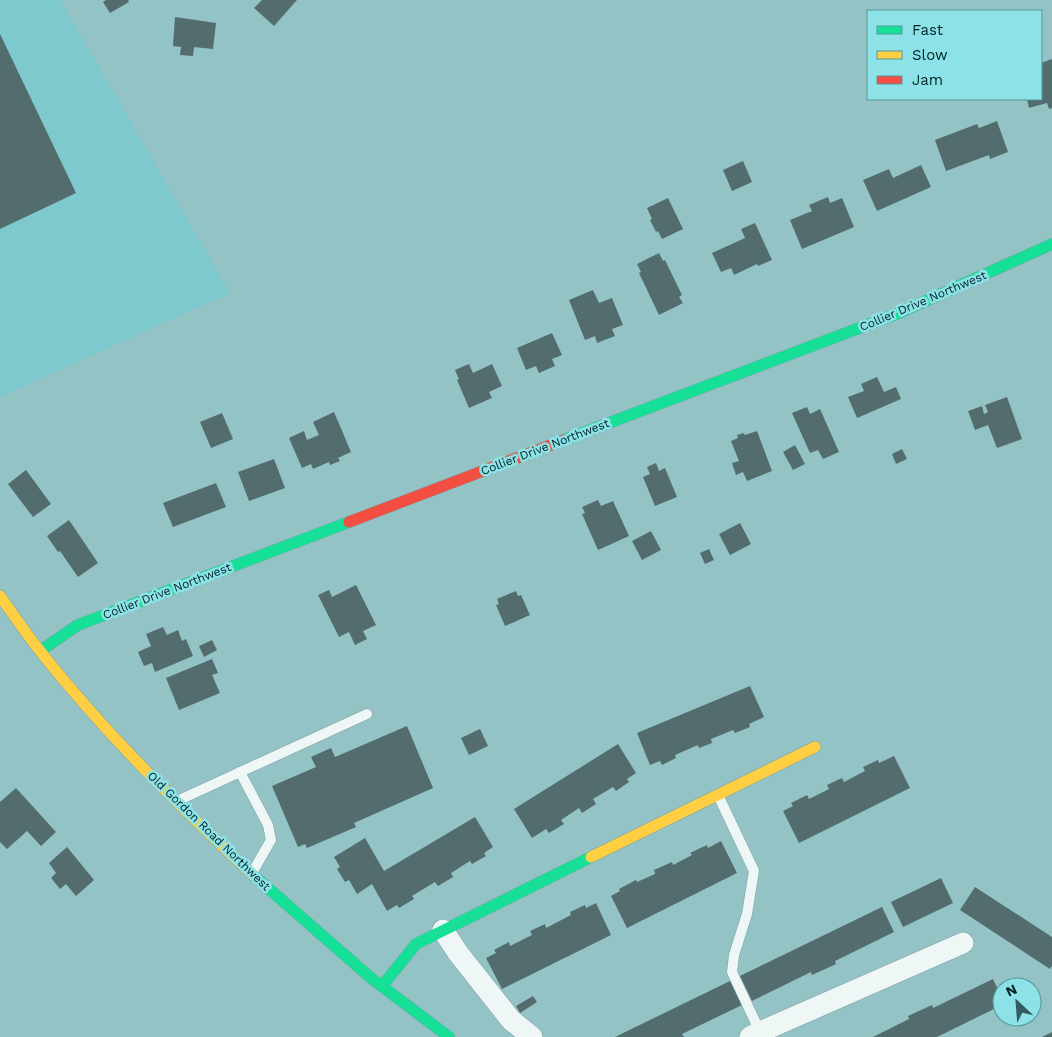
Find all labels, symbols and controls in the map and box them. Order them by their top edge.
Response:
legend [867,10,1042,100]
text: Fast [912,21,944,39]
text: Slow [912,46,948,64]
text: Jam [912,71,943,89]
street label: Collier Drive Northwest [857,268,989,334]
street label: Collier Drive Northwest [479,416,611,478]
street label: Collier Drive Northwest [101,560,233,622]
street label: Old Gordon Road Northwest [145,769,273,893]
north arrow [992,977,1042,1027]
text: N [1003,981,1019,1000]

